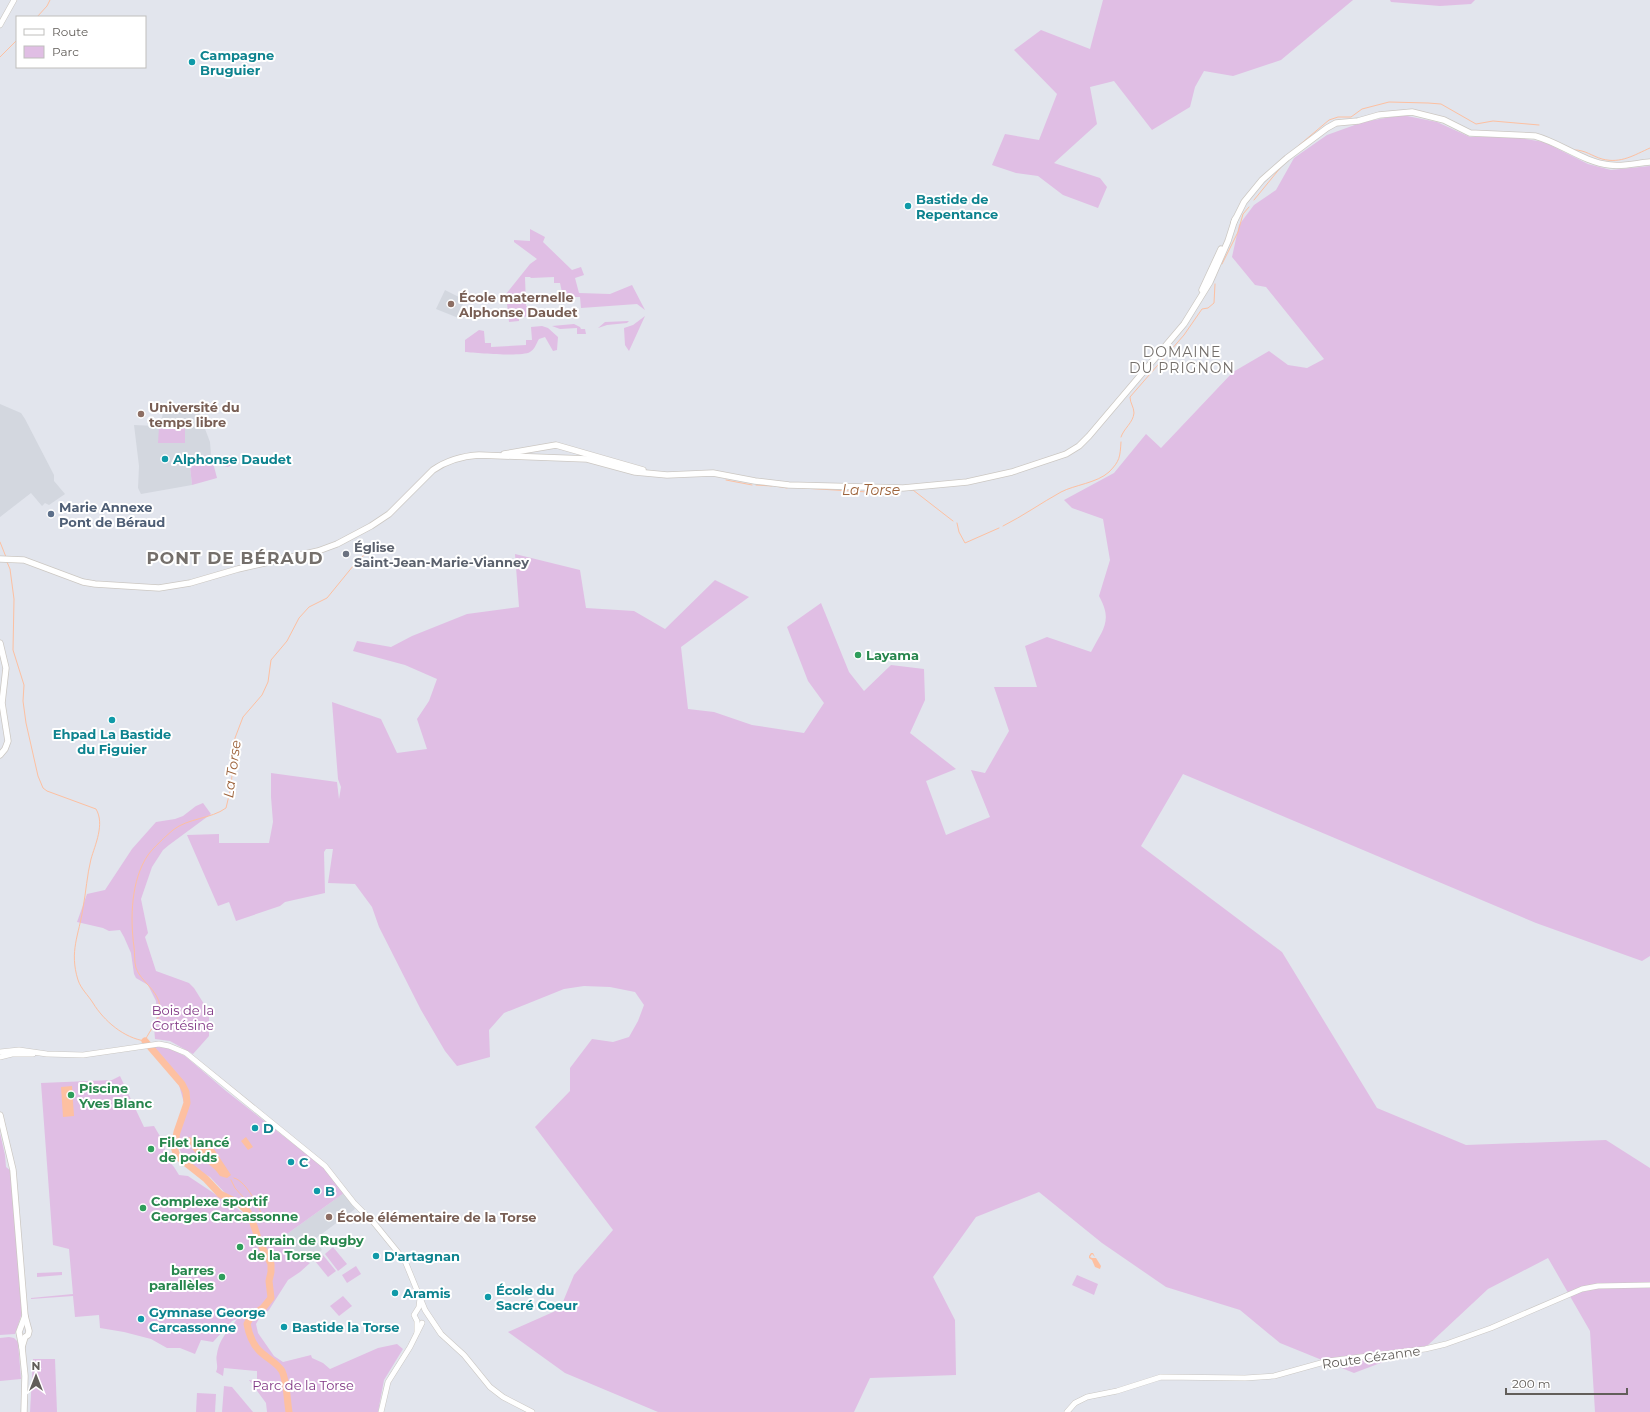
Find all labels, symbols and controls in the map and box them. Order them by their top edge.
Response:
legend [16,16,146,68]
text: Route [52,24,88,39]
text: Parc [52,44,79,59]
place label: Campagne Bruguier [200,47,274,78]
marker: Campagne Bruguier [187,57,197,67]
place label: Bastide de Repentance [916,191,998,222]
marker: Bastide de Repentance [903,201,913,211]
place label: École maternelle Alphonse Daudet [458,289,578,320]
marker: École maternelle Alphonse Daudet [446,299,456,309]
district label: DOMAINE DU PRIGNON [1129,343,1235,377]
place label: Université du temps libre [149,399,240,430]
marker: Université du temps libre [136,409,146,419]
place label: Alphonse Daudet [172,451,292,467]
marker: Alphonse Daudet [160,454,170,464]
water label: La Torse [842,481,900,499]
place label: Marie Annexe Pont de Béraud [59,499,165,530]
marker: Marie Annexe Pont de Béraud [46,509,56,519]
place label: Église Saint-Jean-Marie-Vianney [354,539,529,570]
district label: PONT DE BÉRAUD [146,548,324,568]
marker: Église Saint-Jean-Marie-Vianney [341,549,351,559]
place label: Layama [866,647,919,663]
marker: Layama [853,650,863,660]
marker: Ehpad La Bastide du Figuier [107,715,117,725]
place label: Ehpad La Bastide du Figuier [53,726,171,757]
water label: La Torse [219,739,245,799]
park label: Bois de la Cortésine [152,1002,214,1033]
place label: Piscine Yves Blanc [78,1080,153,1111]
marker: Piscine Yves Blanc [66,1090,76,1100]
place label: D [263,1120,274,1136]
marker: D [250,1123,260,1133]
place label: Filet lancé de poids [159,1134,229,1165]
marker: Filet lancé de poids [146,1144,156,1154]
place label: C [299,1154,309,1170]
marker: C [286,1157,296,1167]
place label: B [325,1183,335,1199]
marker: B [312,1186,322,1196]
place label: Complexe sportif Georges Carcassonne [151,1193,298,1224]
marker: Complexe sportif Georges Carcassonne [138,1203,148,1213]
place label: École élémentaire de la Torse [337,1209,537,1225]
marker: École élémentaire de la Torse [324,1212,334,1222]
place label: Terrain de Rugby de la Torse [248,1232,364,1263]
marker: Terrain de Rugby de la Torse [235,1242,245,1252]
place label: D'artagnan [384,1248,460,1264]
marker: D'artagnan [371,1251,381,1261]
place label: barres parallèles [149,1262,214,1293]
marker: barres parallèles [217,1272,227,1282]
place label: École du Sacré Coeur [496,1282,578,1313]
place label: Aramis [402,1285,451,1301]
marker: Aramis [390,1288,400,1298]
marker: École du Sacré Coeur [483,1292,493,1302]
place label: Gymnase George Carcassonne [149,1304,266,1335]
marker: Gymnase George Carcassonne [136,1314,146,1324]
place label: Bastide la Torse [292,1319,399,1335]
marker: Bastide la Torse [279,1322,289,1332]
street label: Route Cézanne [1321,1342,1421,1372]
north arrow [16,1356,56,1396]
text: N [32,1359,40,1373]
scale bar [1506,1370,1627,1396]
text: 200 m [1512,1376,1551,1391]
park label: Parc de la Torse [252,1377,354,1393]

